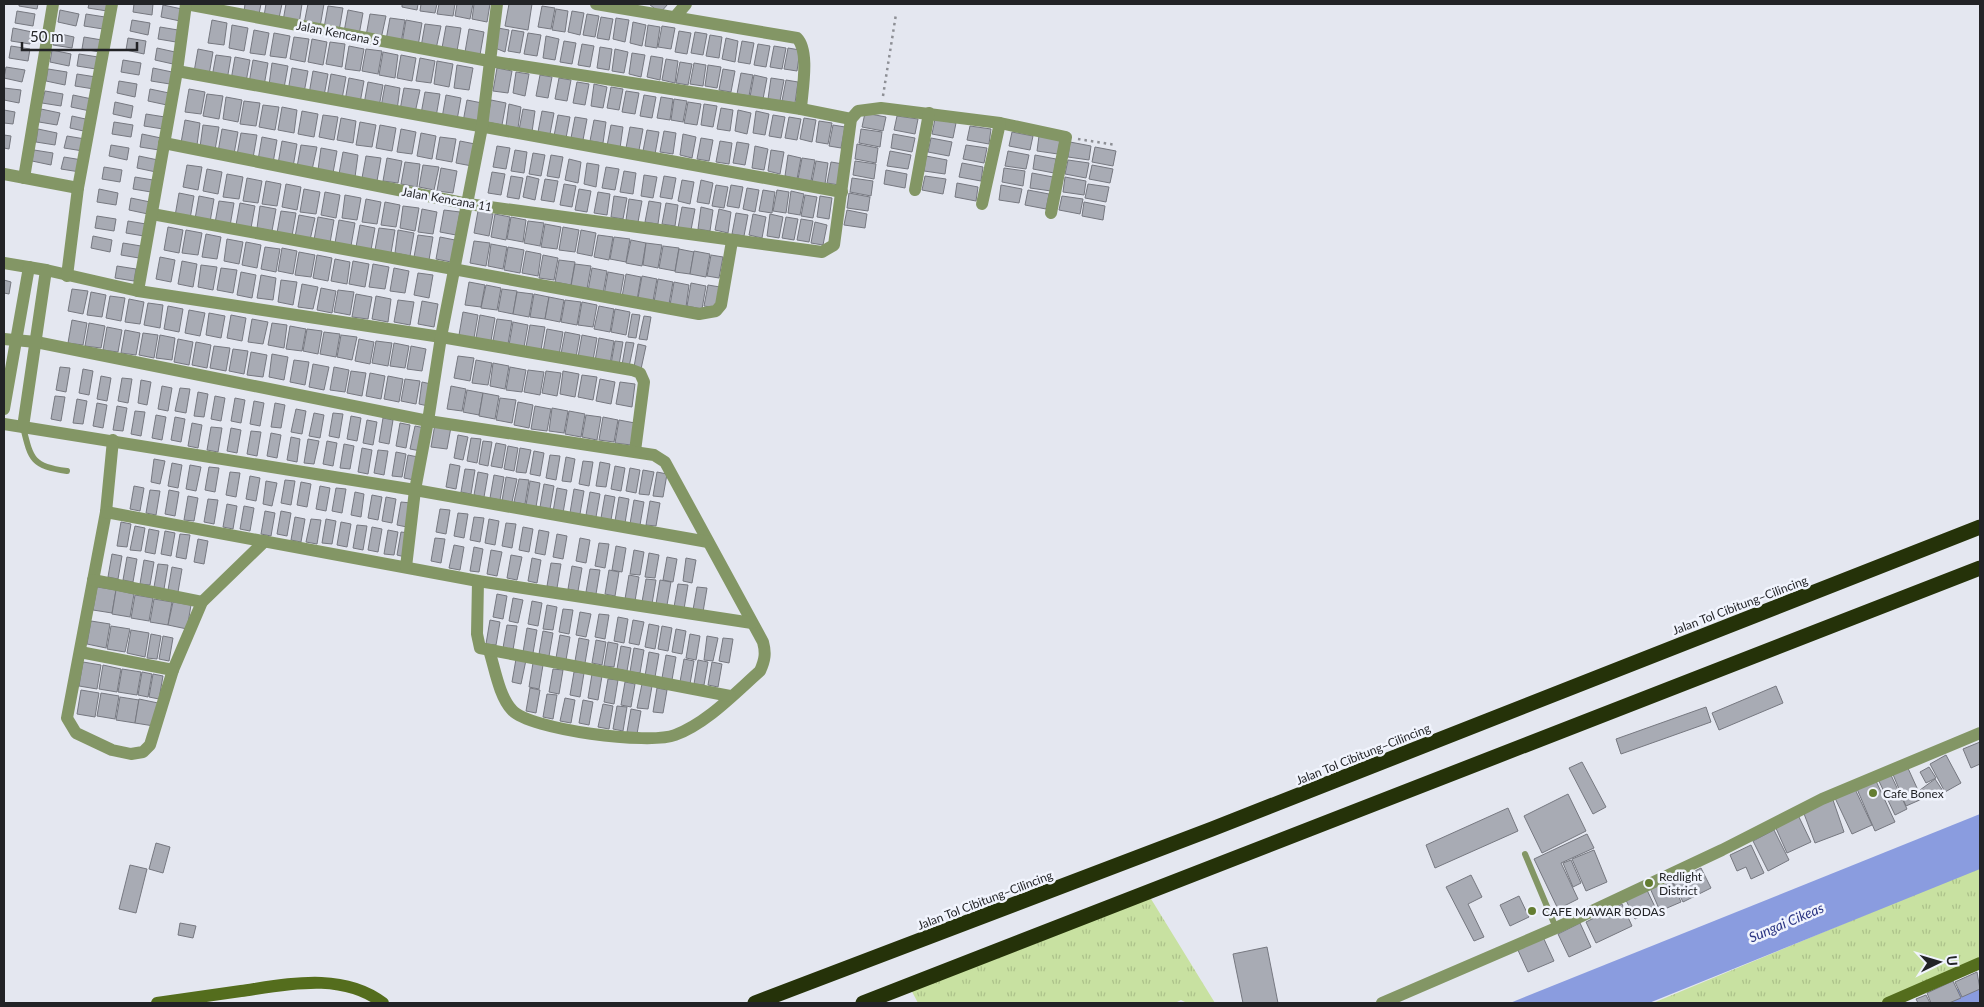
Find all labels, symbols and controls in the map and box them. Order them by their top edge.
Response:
street label: Jalan Kencana 5 [295,18,381,48]
scale bar [22,20,138,52]
text: 50 m [30,27,64,45]
street label: Jalan Kencana 11 [401,184,493,214]
street label: Jalan Tol Cibitung–Cilincing [1670,572,1810,638]
street label: Jalan Tol Cibitung–Cilincing [1294,720,1432,788]
place label: Cafe Bonex [1883,786,1944,801]
marker: Cafe Bonex [1867,787,1879,799]
street label: Jalan Tol Cibitung–Cilincing [915,867,1055,933]
place label: Redlight District [1659,869,1703,898]
marker: Redlight District [1643,877,1655,889]
water label: Sungai Cikeas [1746,898,1826,945]
place label: CAFE MAWAR BODAS [1542,904,1665,919]
marker: CAFE MAWAR BODAS [1526,905,1538,917]
north arrow [1914,937,1964,987]
text: U [1944,955,1961,967]

